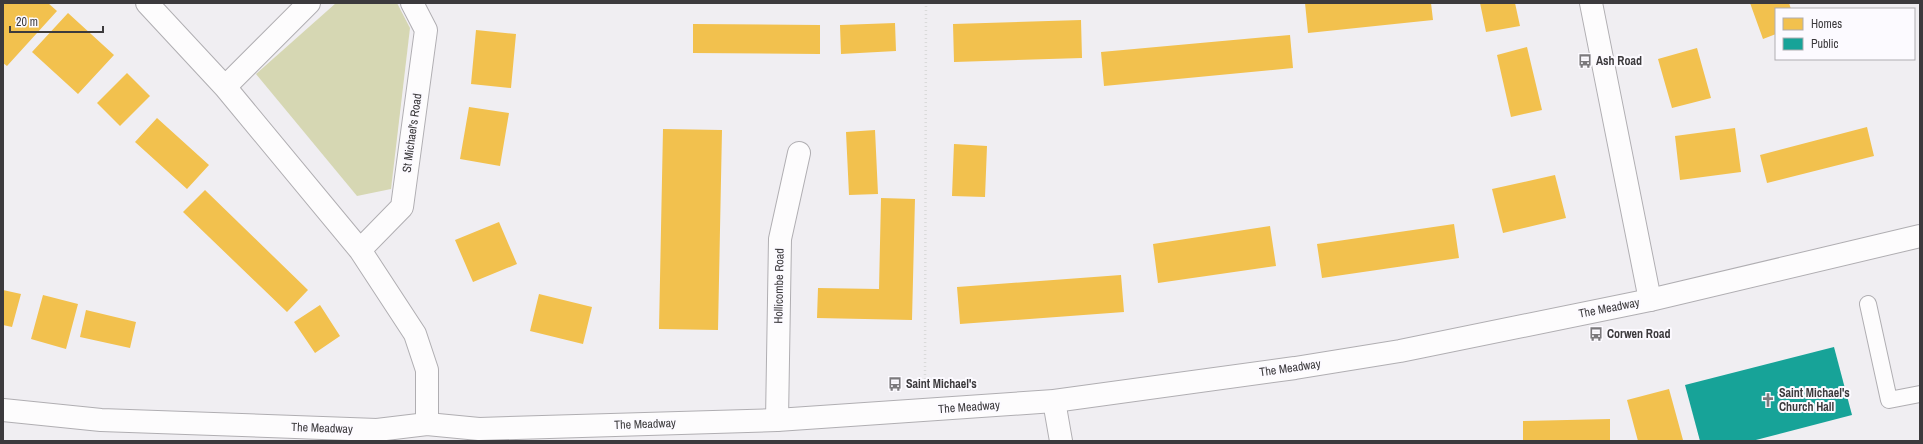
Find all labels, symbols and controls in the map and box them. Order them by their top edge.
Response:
scale bar [10,8,103,34]
legend [1775,8,1915,60]
text: 20 m [16,14,38,30]
text: Homes [1811,16,1842,32]
text: Public [1811,36,1838,52]
bus stop icon: Ash Road [1577,53,1593,69]
place label: Ash Road [1596,53,1642,69]
street label: St Michael's Road [399,92,425,174]
street label: Hollicombe Road [770,248,788,324]
street label: The Meadway [1577,294,1641,322]
bus stop icon: Corwen Road [1588,326,1604,342]
place label: Corwen Road [1607,326,1670,342]
street label: The Meadway [1258,356,1322,380]
bus stop icon: Saint Michael's [887,376,903,392]
place label: Saint Michael's [906,376,977,392]
place label: Saint Michael's Church Hall [1779,385,1850,415]
church icon: Saint Michael's Church Hall [1760,392,1776,408]
street label: The Meadway [938,397,1000,417]
street label: The Meadway [614,415,676,433]
street label: The Meadway [291,419,353,437]

